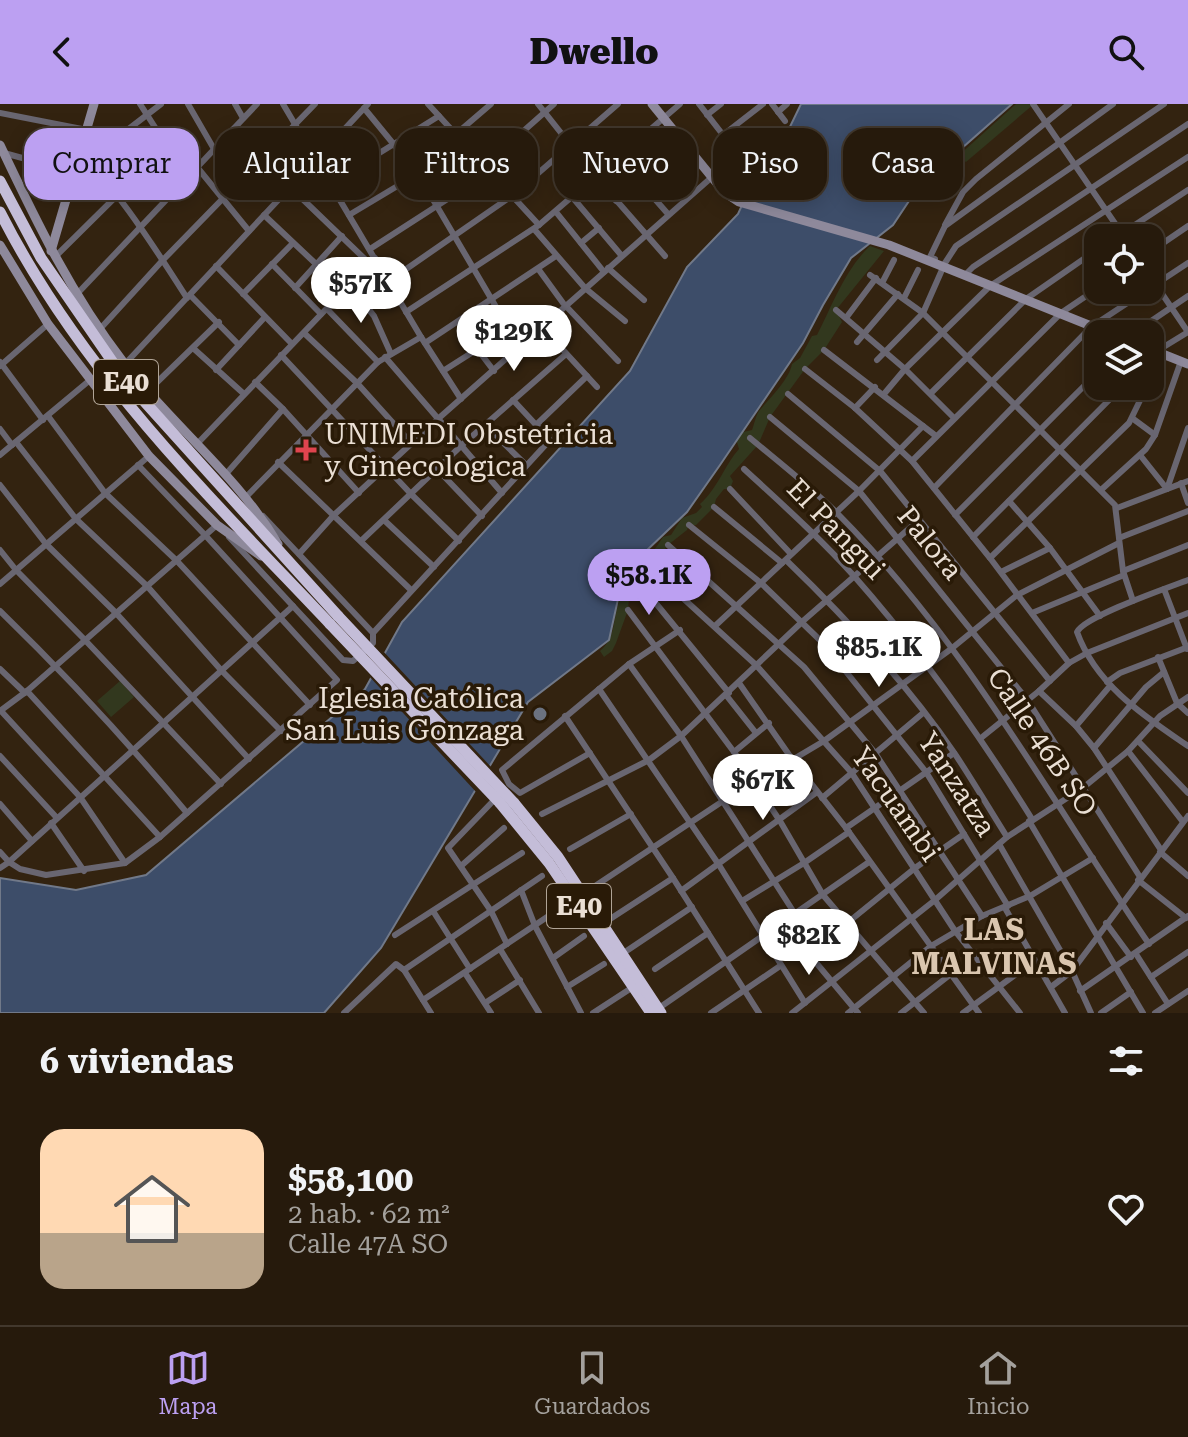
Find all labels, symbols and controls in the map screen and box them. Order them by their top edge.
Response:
icon: back [40,30,84,74]
icon: search [1104,30,1148,74]
text: Dwello [529,31,659,73]
chip: Comprar [24,128,199,200]
chip: Alquilar [215,128,379,200]
chip: Filtros [395,128,538,200]
chip: Nuevo [554,128,697,200]
chip: Piso [713,128,827,200]
chip: Casa [843,128,963,200]
map controls [1084,224,1164,400]
button: locate [1084,224,1164,304]
pin: $57K [314,257,408,325]
text: $57K [329,268,393,298]
pin: $129K [458,305,570,373]
text: $129K [475,316,553,346]
button: layers [1084,320,1164,400]
road number: E40 [94,360,158,404]
place label: UNIMEDI Obstetricia y Ginecologica [324,418,613,483]
marker: UNIMEDI Obstetricia y Ginecologica [295,439,317,461]
street label: El Pangui [780,472,892,586]
street label: Palora [891,500,969,586]
pin: $58.1K [584,549,714,617]
text: $58.1K [606,560,692,590]
pin: $85.1K [814,621,944,689]
text: $85.1K [836,632,922,662]
street label: Calle 46B SO [980,662,1104,822]
place label: Iglesia Católica San Luis Gonzaga [285,682,524,747]
marker: Iglesia Católica San Luis Gonzaga [531,705,549,723]
street label: Yanzatza [911,726,1003,842]
street label: Yacuambi [845,740,948,868]
pin: $67K [716,754,810,822]
text: $67K [731,765,795,795]
road number: E40 [547,884,611,928]
pin: $82K [762,909,856,977]
district label: LAS MALVINAS [911,912,1077,981]
text: $82K [777,920,841,950]
icon: filters [1104,1039,1148,1083]
text: 6 viviendas [40,1041,234,1081]
text: $58,100 [288,1159,413,1199]
icon: home [104,1161,200,1257]
icon: heart [1104,1187,1148,1231]
text: 2 hab. · 62 m² [288,1199,450,1229]
text: Calle 47A SO [288,1229,448,1259]
tab: Mapa [158,1346,217,1419]
tab: Guardados [534,1346,650,1419]
tab: Inicio [967,1346,1030,1419]

